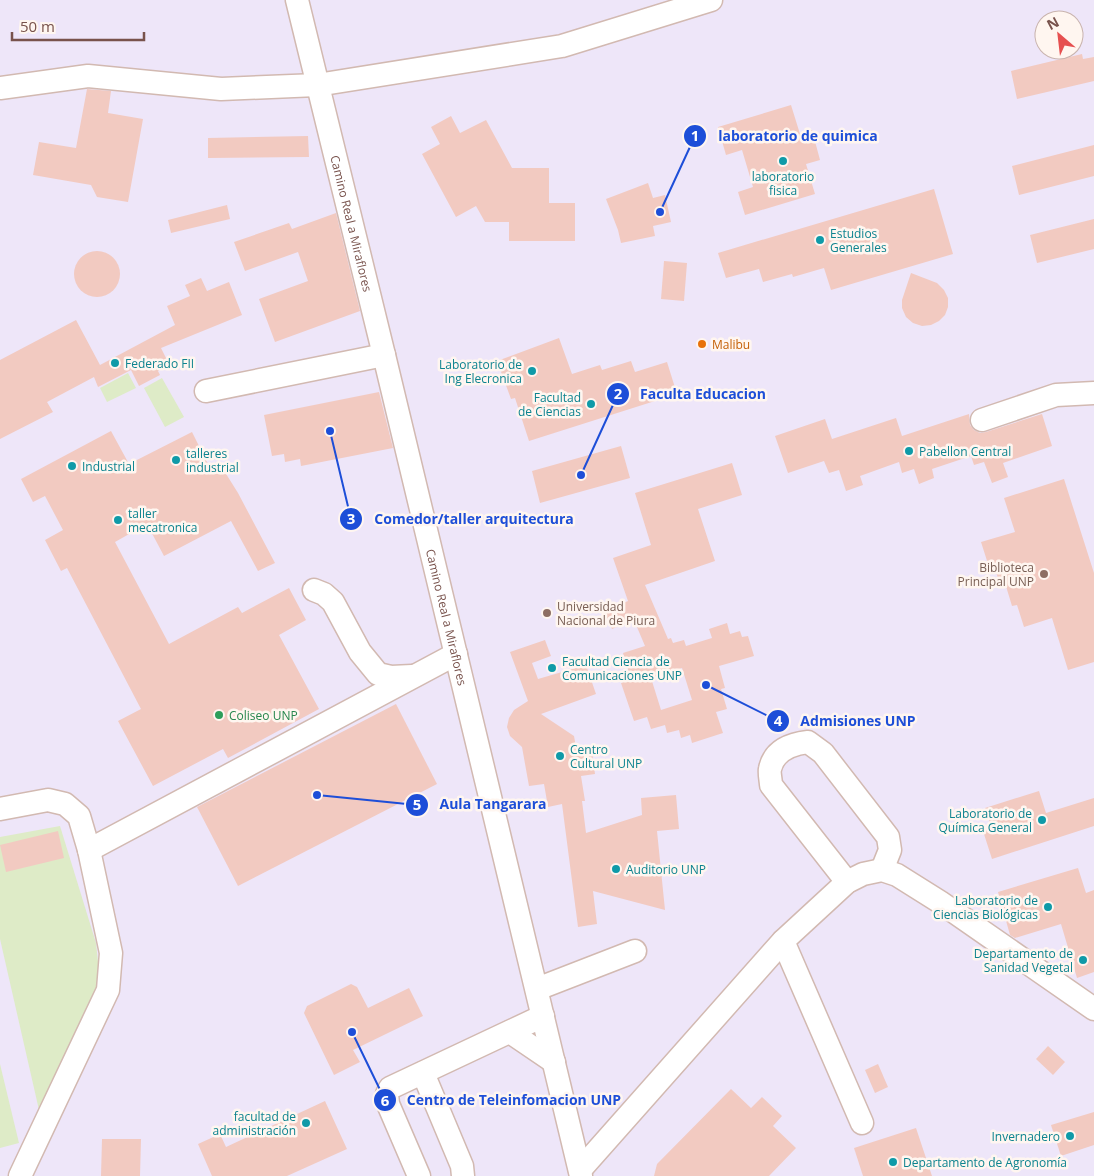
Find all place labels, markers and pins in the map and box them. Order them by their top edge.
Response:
callout: laboratorio de quimica [683,121,888,150]
marker: laboratorio fisica [777,155,789,167]
place label: laboratorio fisica [752,168,814,199]
place label: Estudios Generales [830,225,887,256]
marker: Estudios Generales [814,234,826,246]
place label: Malibu [712,336,750,353]
marker: Malibu [696,338,708,350]
place label: Federado FII [125,355,194,372]
place label: Laboratorio de Ing Elecronica [439,356,522,387]
marker: Federado FII [109,357,121,369]
marker: Laboratorio de Ing Elecronica [526,365,538,377]
callout: Faculta Educacion [606,380,776,409]
place label: Facultad de Ciencias [518,389,581,420]
marker: Facultad de Ciencias [585,398,597,410]
place label: Pabellon Central [919,443,1011,460]
place label: talleres industrial [186,445,239,476]
marker: Pabellon Central [903,445,915,457]
marker: talleres industrial [170,454,182,466]
place label: Industrial [82,458,135,475]
marker: Industrial [66,460,78,472]
place label: taller mecatronica [128,505,197,536]
callout: Comedor/taller arquitectura [339,505,583,534]
marker: taller mecatronica [112,514,124,526]
place label: Biblioteca Principal UNP [958,559,1034,590]
marker: Biblioteca Principal UNP [1038,568,1050,580]
place label: Universidad Nacional de Piura [557,598,655,629]
marker: Universidad Nacional de Piura [541,607,553,619]
place label: Facultad Ciencia de Comunicaciones UNP [562,653,682,684]
marker: Facultad Ciencia de Comunicaciones UNP [546,662,558,674]
place label: Coliseo UNP [229,707,298,724]
callout: Admisiones UNP [765,707,926,736]
marker: Coliseo UNP [213,709,225,721]
place label: Centro Cultural UNP [570,741,642,772]
marker: Centro Cultural UNP [554,750,566,762]
callout: Aula Tangarara [404,790,556,819]
place label: Laboratorio de Química General [938,805,1032,836]
marker: Laboratorio de Química General [1036,814,1048,826]
place label: Auditorio UNP [626,861,706,878]
marker: Auditorio UNP [610,863,622,875]
place label: Laboratorio de Ciencias Biológicas [933,892,1038,923]
marker: Laboratorio de Ciencias Biológicas [1042,901,1054,913]
place label: Departamento de Sanidad Vegetal [974,945,1073,976]
marker: Departamento de Sanidad Vegetal [1077,954,1089,966]
callout: Centro de Teleinfomacion UNP [372,1086,631,1115]
place label: facultad de administración [213,1108,296,1139]
marker: facultad de administración [300,1117,312,1129]
place label: Invernadero [991,1128,1060,1145]
marker: Invernadero [1064,1130,1076,1142]
place label: Departamento de Agronomía [903,1154,1067,1171]
marker: Departamento de Agronomía [887,1156,899,1168]

